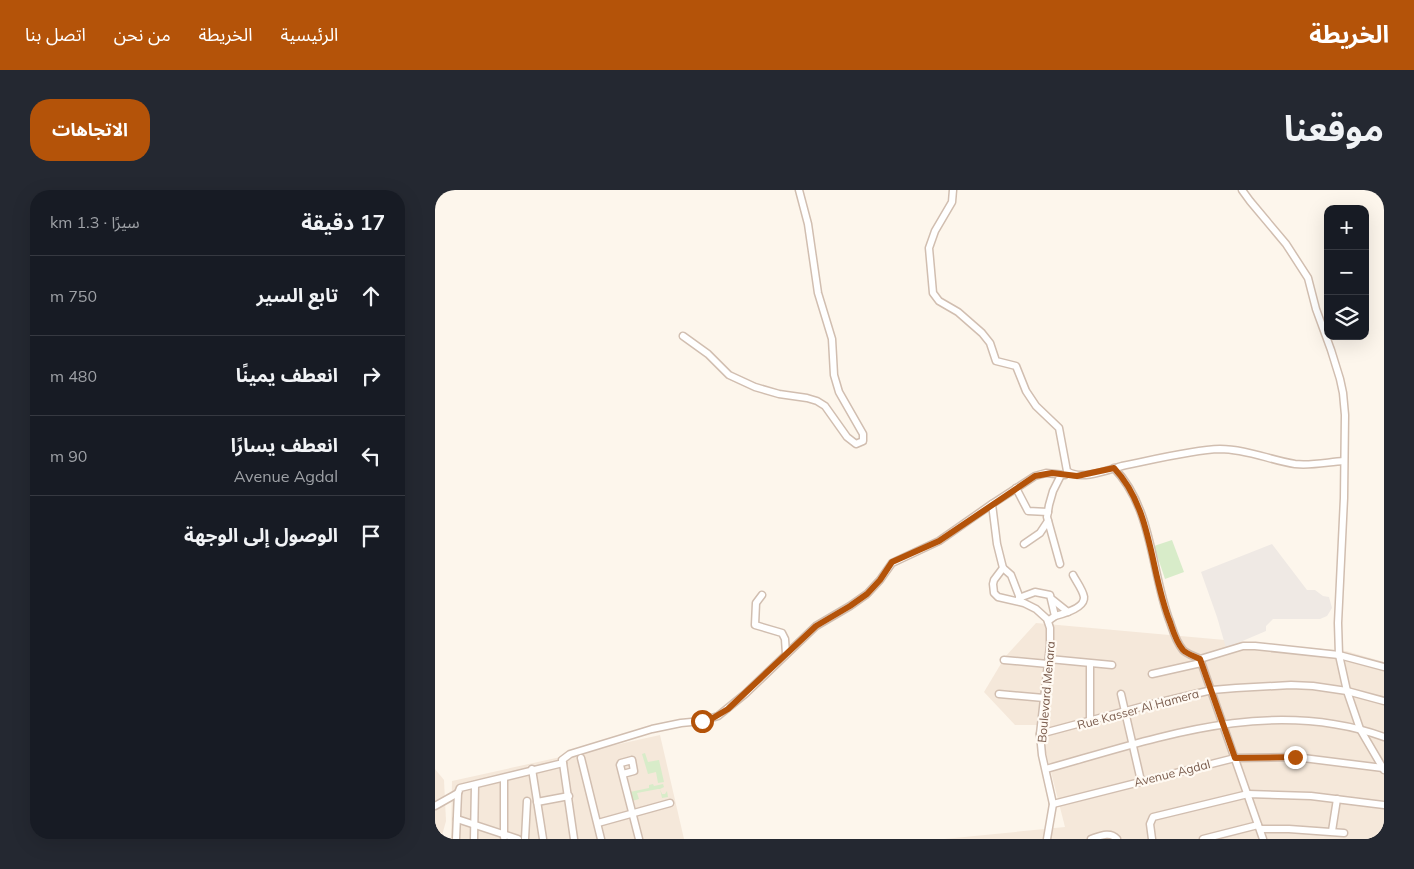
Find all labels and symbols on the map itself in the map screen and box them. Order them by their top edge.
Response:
street label: Boulevard Menara [1034,641,1058,743]
street label: Rue Kasser Al Hamera [1075,686,1201,732]
route start [691,710,714,733]
route end [1284,746,1307,769]
street label: Avenue Agdal [1132,756,1212,790]

